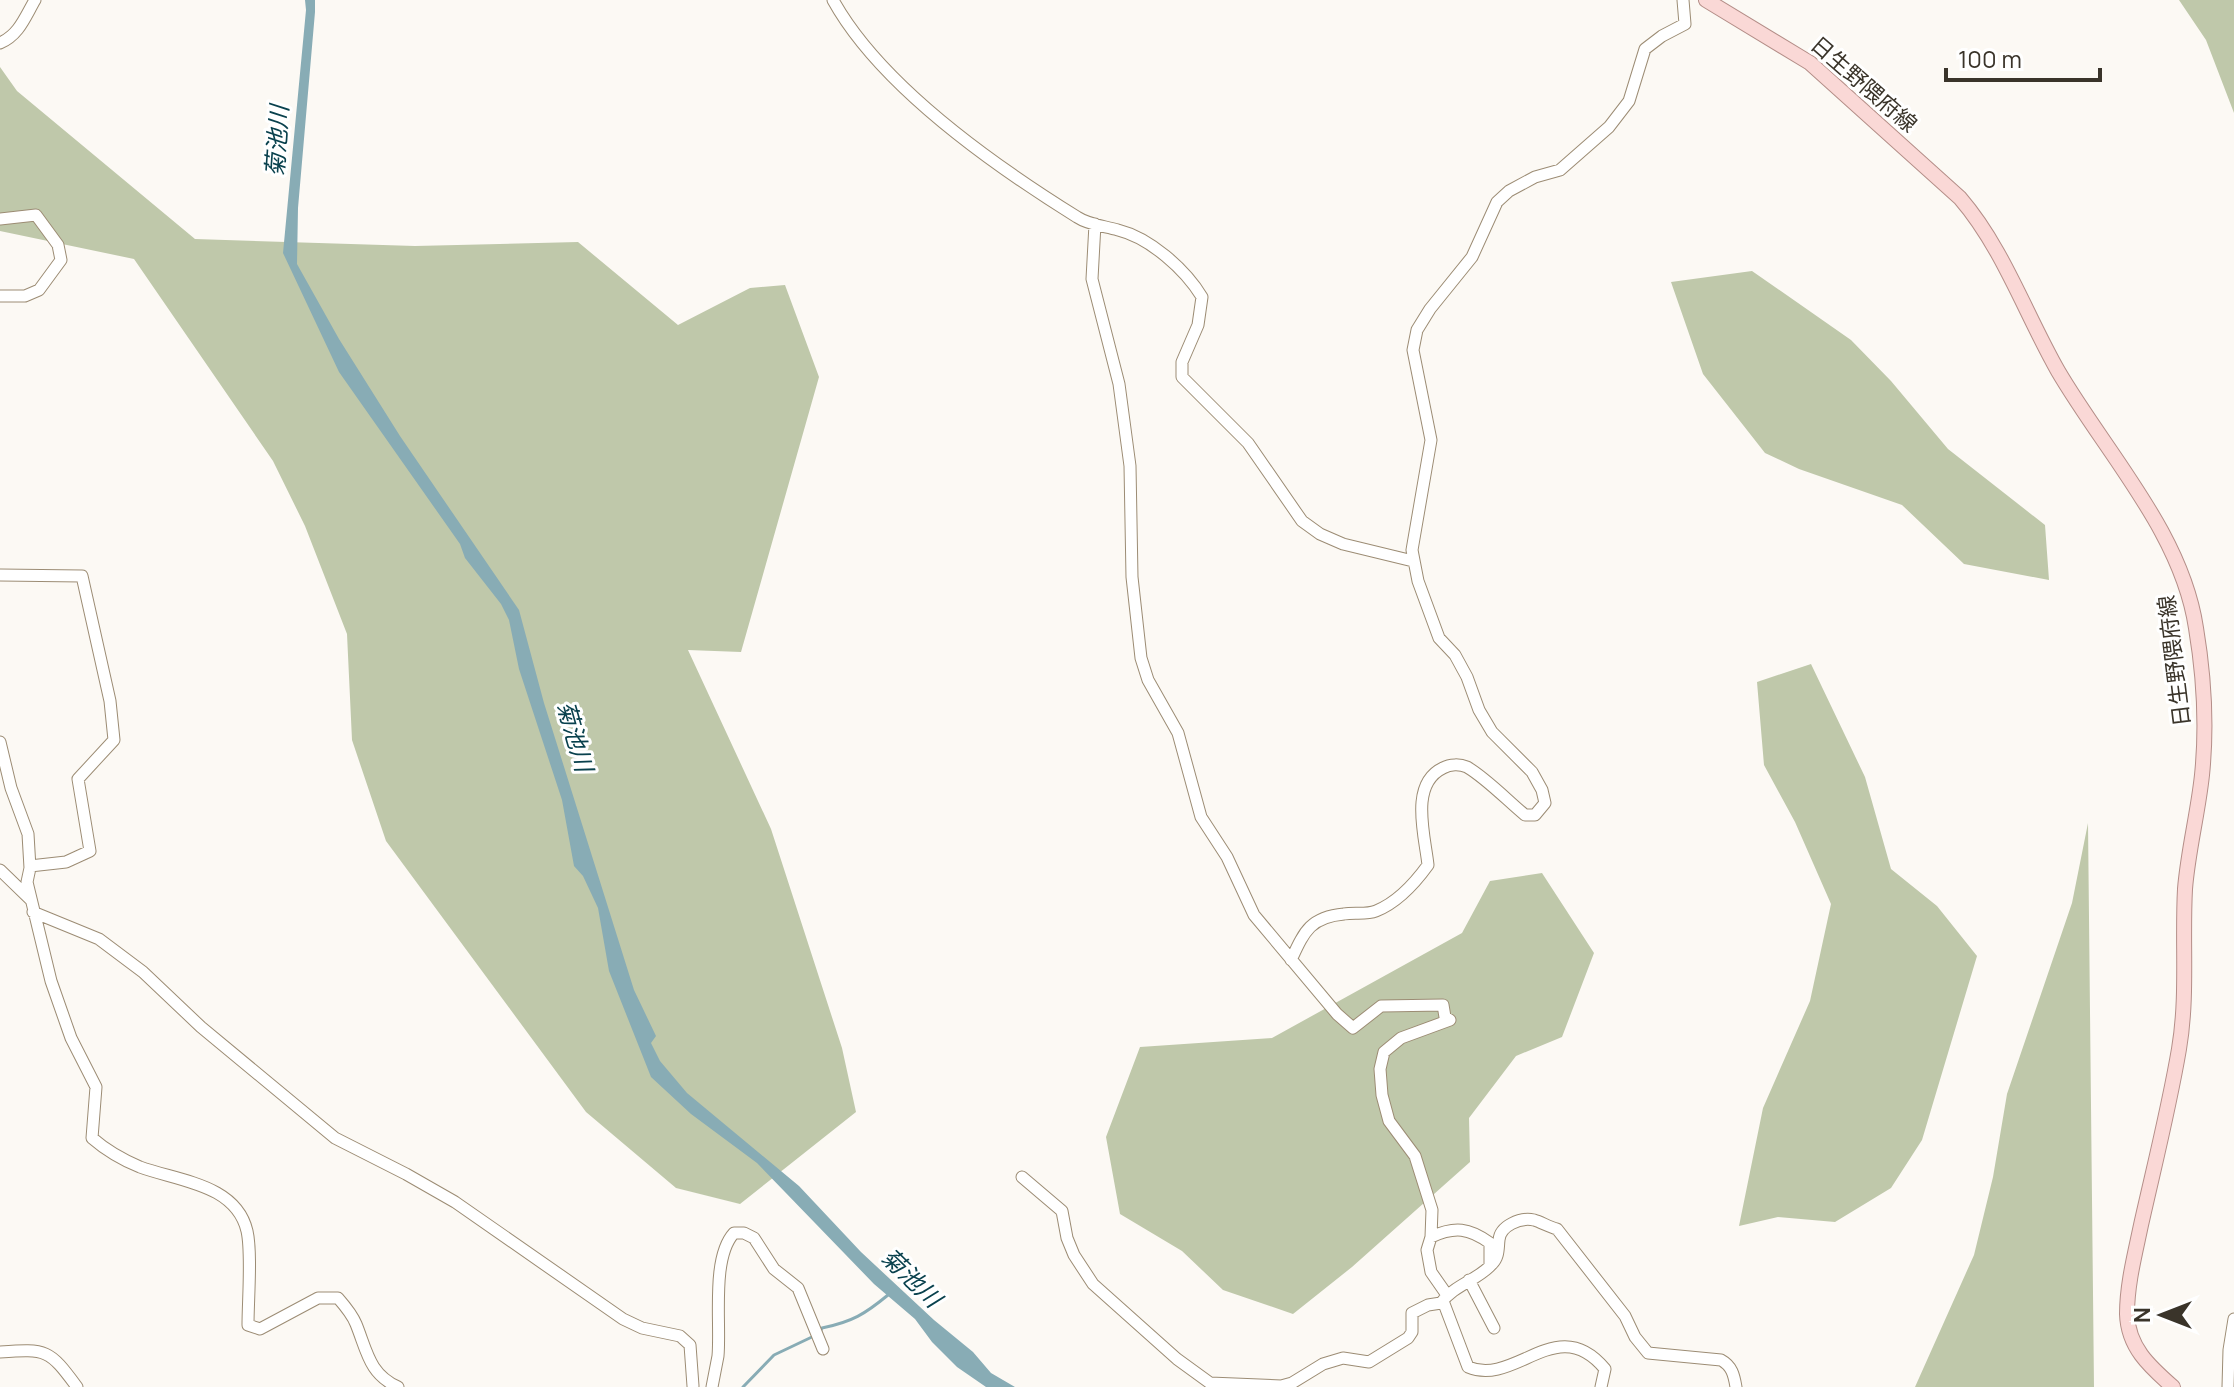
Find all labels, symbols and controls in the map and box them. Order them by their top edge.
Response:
street label: 日生野隈府線 [1804,29,1924,139]
scale bar [1946,32,2100,82]
text: 100 m [1958,42,2022,75]
water label: 菊池川 [257,101,295,178]
street label: 日生野隈府線 [2151,594,2197,728]
water label: 菊池川 [550,697,603,778]
water label: 菊池川 [875,1240,952,1316]
north arrow [2122,1275,2202,1355]
text: N [2127,1307,2157,1323]

